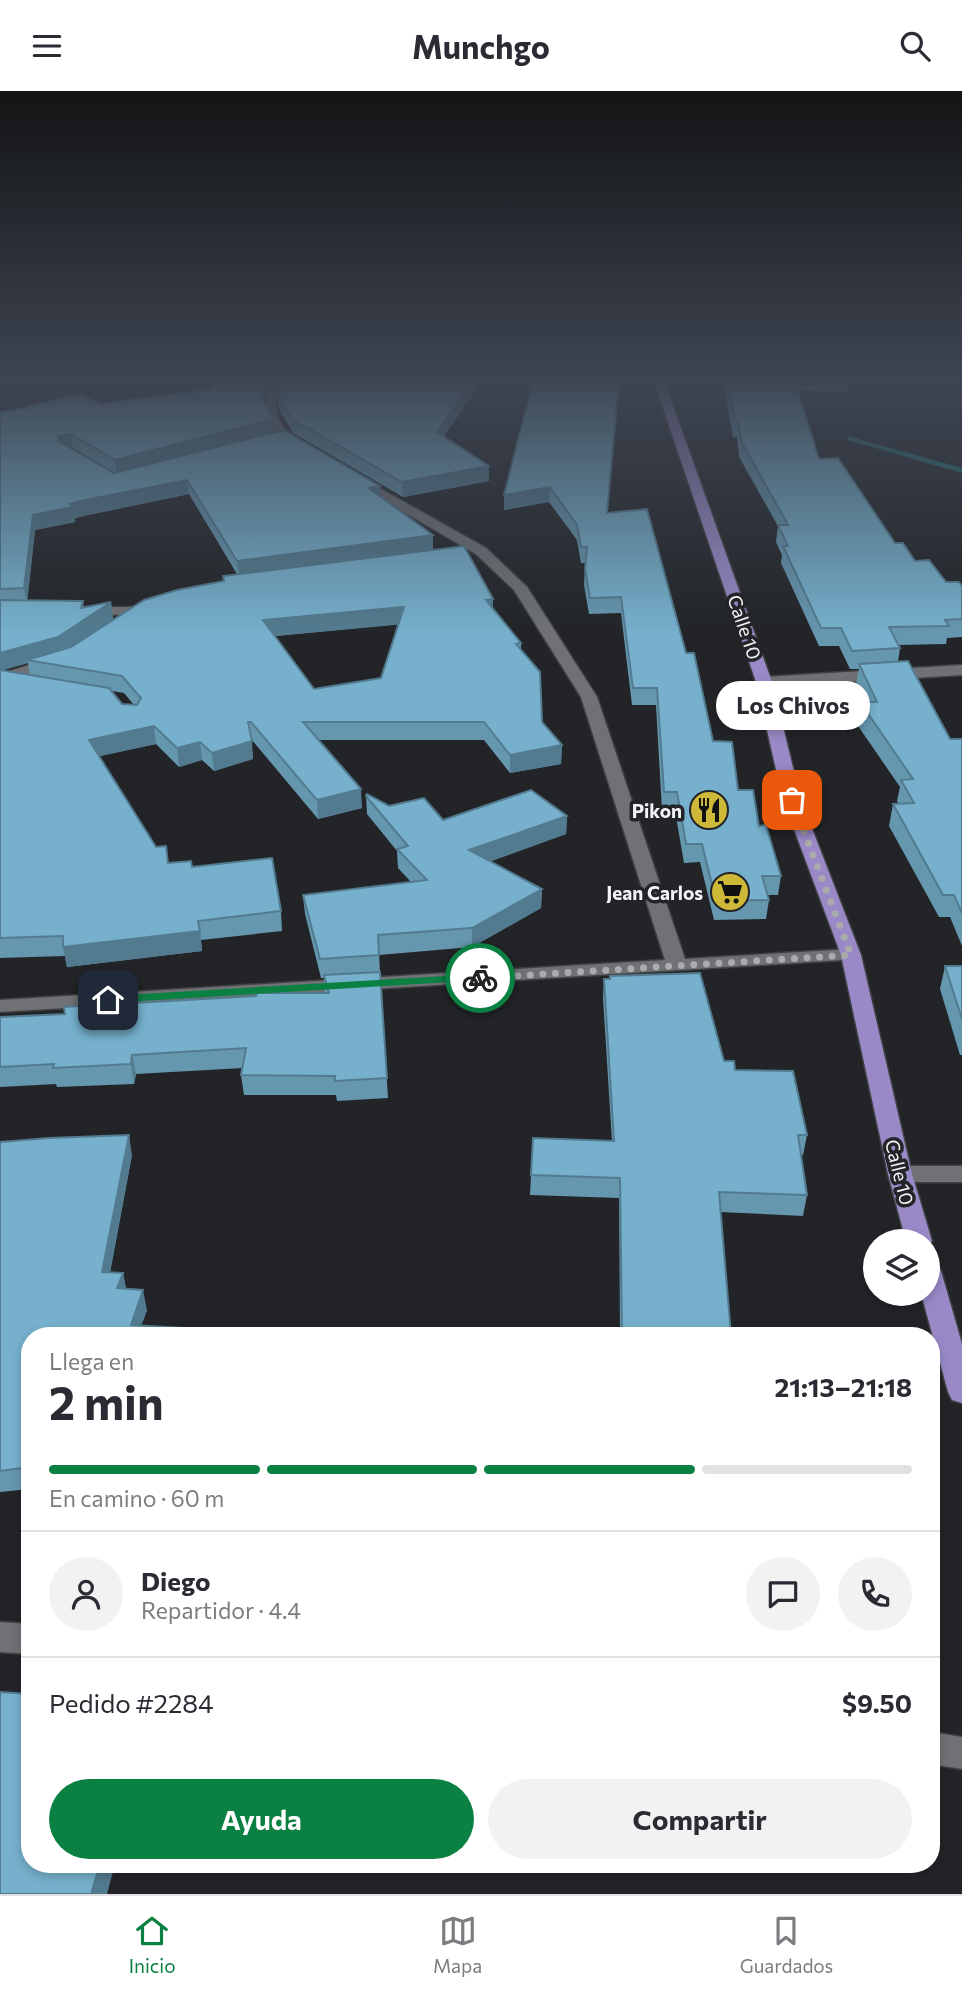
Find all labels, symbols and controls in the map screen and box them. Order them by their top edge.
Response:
text: Munchgo [412,26,550,66]
icon: menu [28,27,66,65]
icon: search [896,27,934,65]
street label: Calle 10 [723,592,767,662]
callout: Los Chivos [715,681,869,730]
text: Los Chivos [736,691,850,719]
pin [762,770,822,830]
icon: bag [773,781,811,819]
restaurant icon: Pikon [688,789,730,831]
place label: Pikon [632,799,682,822]
supermarket icon: Jean Carlos [709,871,751,913]
place label: Jean Carlos [606,881,703,904]
courier [445,943,515,1013]
icon: bike [461,959,499,997]
pin [78,970,138,1030]
icon: home [89,981,127,1019]
street label: Calle 10 [881,1137,919,1207]
map controls [863,1229,940,1306]
button: layers [863,1229,940,1306]
text: Llega en [49,1347,134,1375]
text: 21:13–21:18 [774,1371,912,1402]
text: 2 min [49,1373,164,1429]
text: En camino · 60 m [49,1484,224,1512]
button: person [49,1557,123,1631]
button: chat [746,1557,820,1631]
button: phone [838,1557,912,1631]
text: Diego [141,1565,211,1596]
text: Repartidor · 4.4 [141,1596,301,1624]
text: Pedido #2284 [49,1687,214,1718]
text: $9.50 [842,1687,912,1718]
button: Ayuda [49,1779,474,1859]
button: Compartir [488,1779,912,1859]
tab: Inicio [129,1912,176,1977]
tab: Mapa [433,1912,482,1977]
tab: Guardados [740,1912,833,1977]

